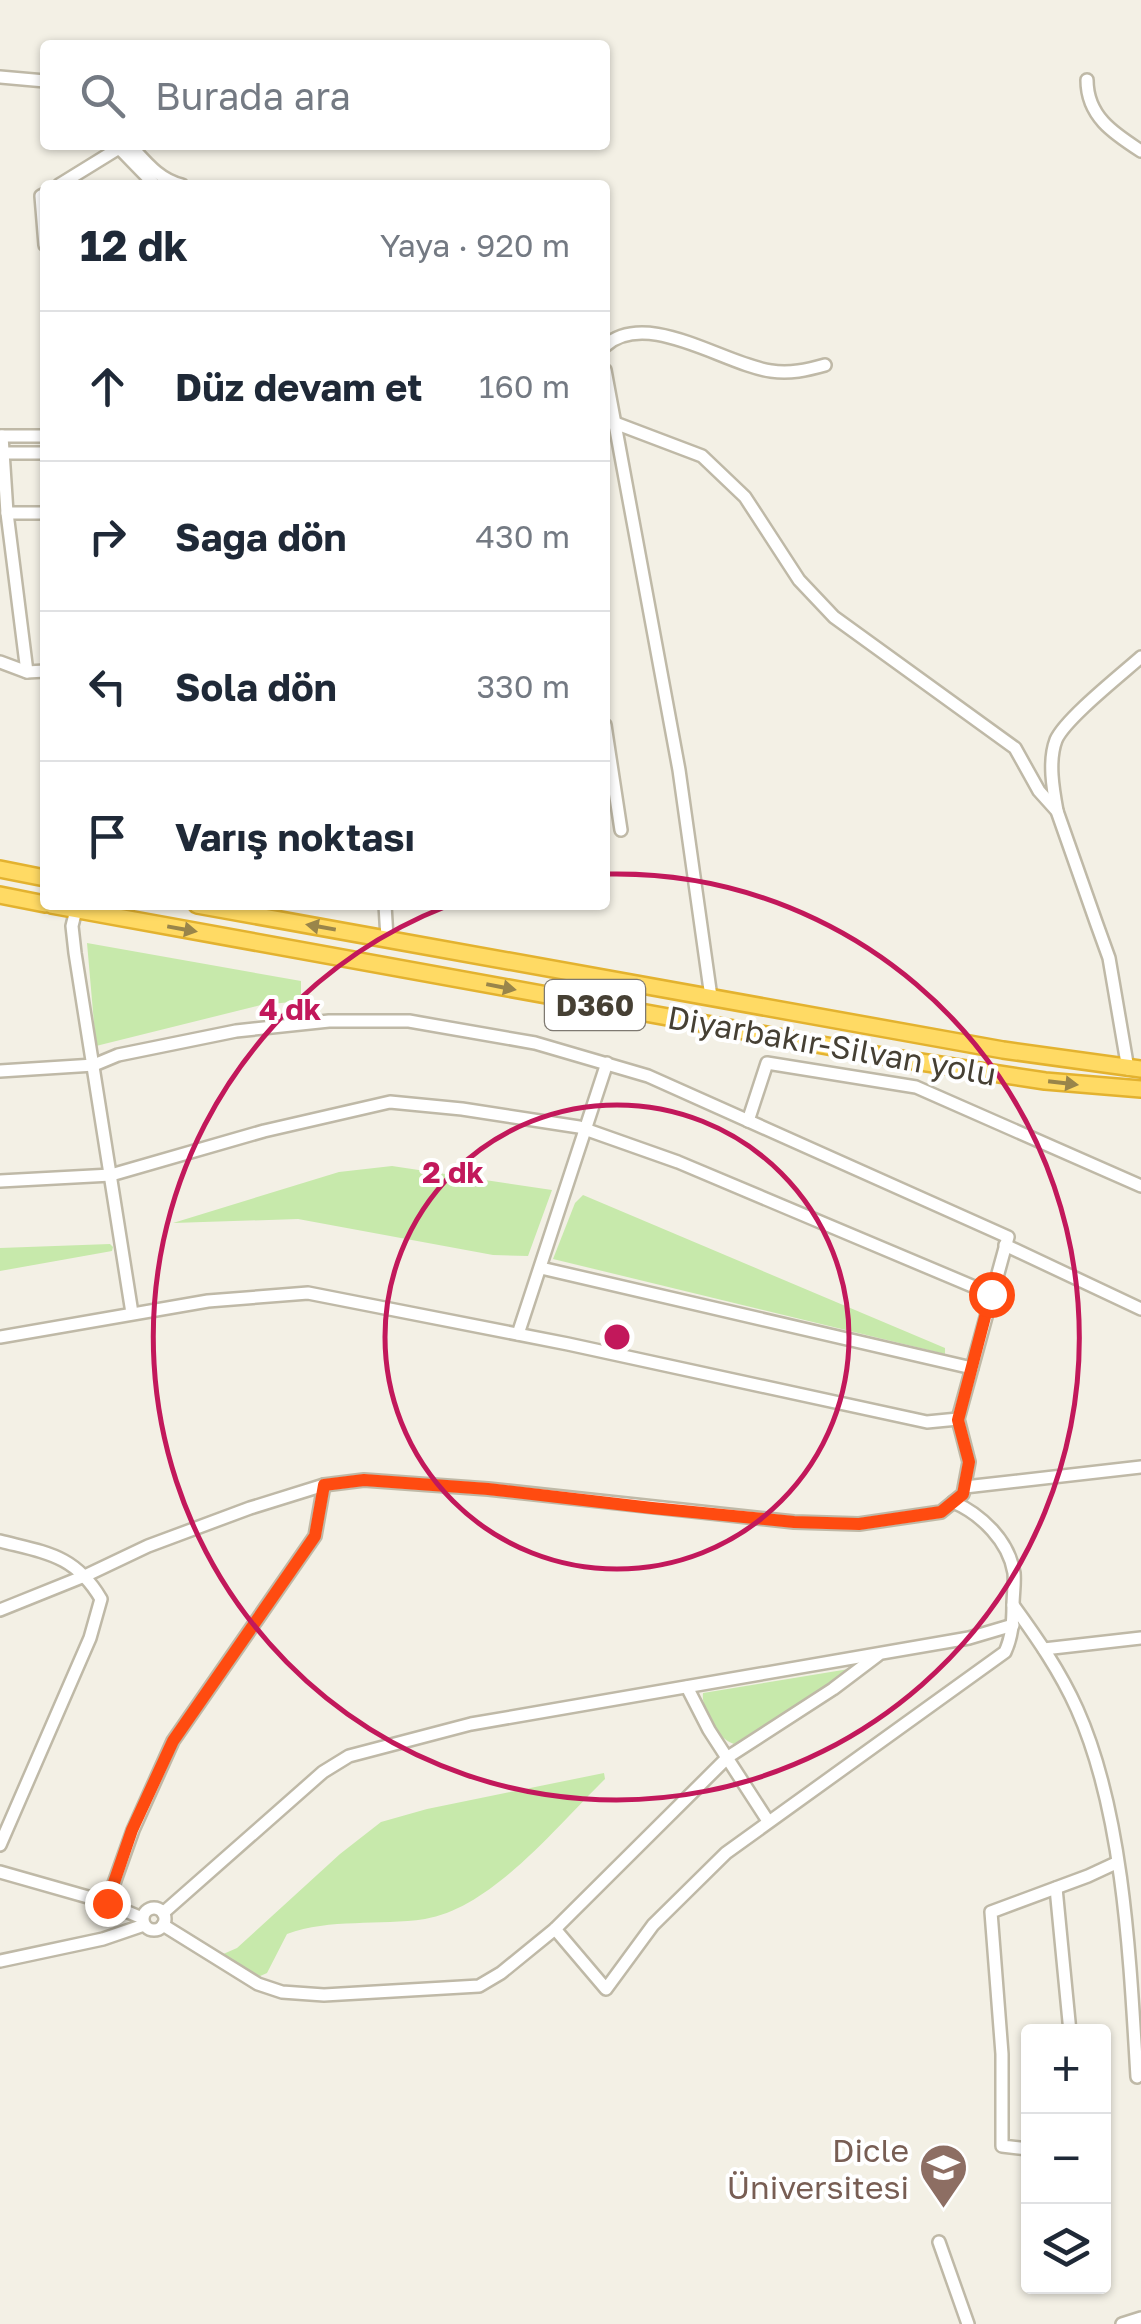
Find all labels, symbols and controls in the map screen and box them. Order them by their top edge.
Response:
search box [40,40,610,150]
icon: search [75,68,130,123]
text: Burada ara [155,73,351,118]
text: 12 dk [80,220,188,270]
text: Yaya · 920 m [380,226,570,264]
icon: ahead [80,359,135,414]
text: Düz devam et [175,364,422,409]
text: 160 m [479,367,570,405]
icon: right [80,509,135,564]
text: Sağa dön [175,514,347,559]
text: 430 m [476,517,570,555]
icon: left [80,659,135,714]
text: Sola dön [175,664,337,709]
text: 330 m [476,667,570,705]
icon: arrive [80,809,135,864]
text: Varış noktası [175,814,415,859]
one-way arrow [305,919,336,934]
one-way arrow [166,922,198,937]
one-way arrow [486,980,517,996]
road number: D360 [545,980,645,1030]
text: 4 dk [259,991,322,1027]
street label: Diyarbakır-Silvan yolu [665,997,999,1093]
one-way arrow [1048,1075,1080,1091]
text: 2 dk [422,1154,484,1190]
route start [969,1272,1015,1318]
centre of rings [599,1319,635,1355]
route end [85,1881,131,1927]
map controls [1021,2024,1111,2294]
button: + [1021,2024,1111,2114]
button: − [1021,2114,1111,2204]
place label: Dicle Üniversitesi [727,2131,909,2206]
school or university icon: Dicle Üniversitesi [918,2142,970,2210]
button: layers [1021,2204,1111,2294]

